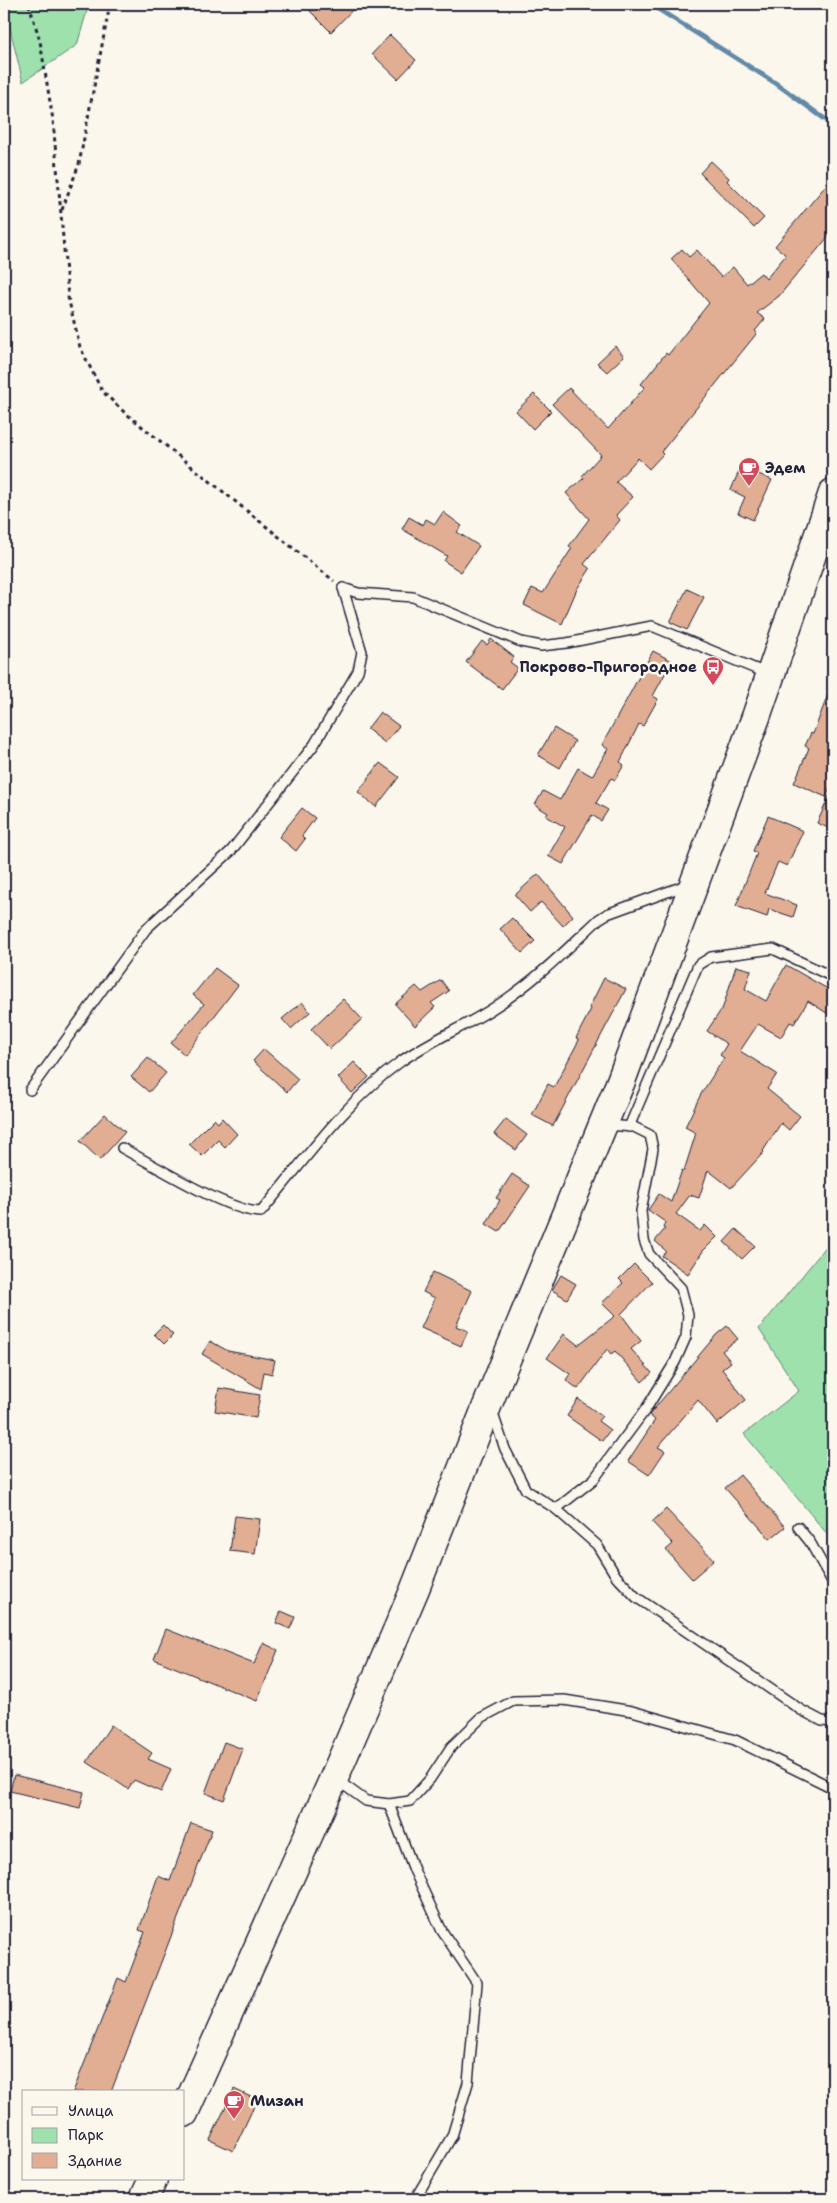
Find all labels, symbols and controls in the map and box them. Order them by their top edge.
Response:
cafe icon: Эдем [737,456,761,487]
place label: Эдем [765,458,806,478]
bus stop icon: Покрово-Пригородное [701,655,725,686]
place label: Покрово-Пригородное [519,657,697,677]
cafe icon: Мизан [222,2089,246,2120]
legend [22,2090,185,2180]
place label: Мизан [250,2091,304,2111]
text: Улица [68,2101,114,2121]
text: Парк [68,2125,104,2145]
text: Здание [68,2151,122,2171]

